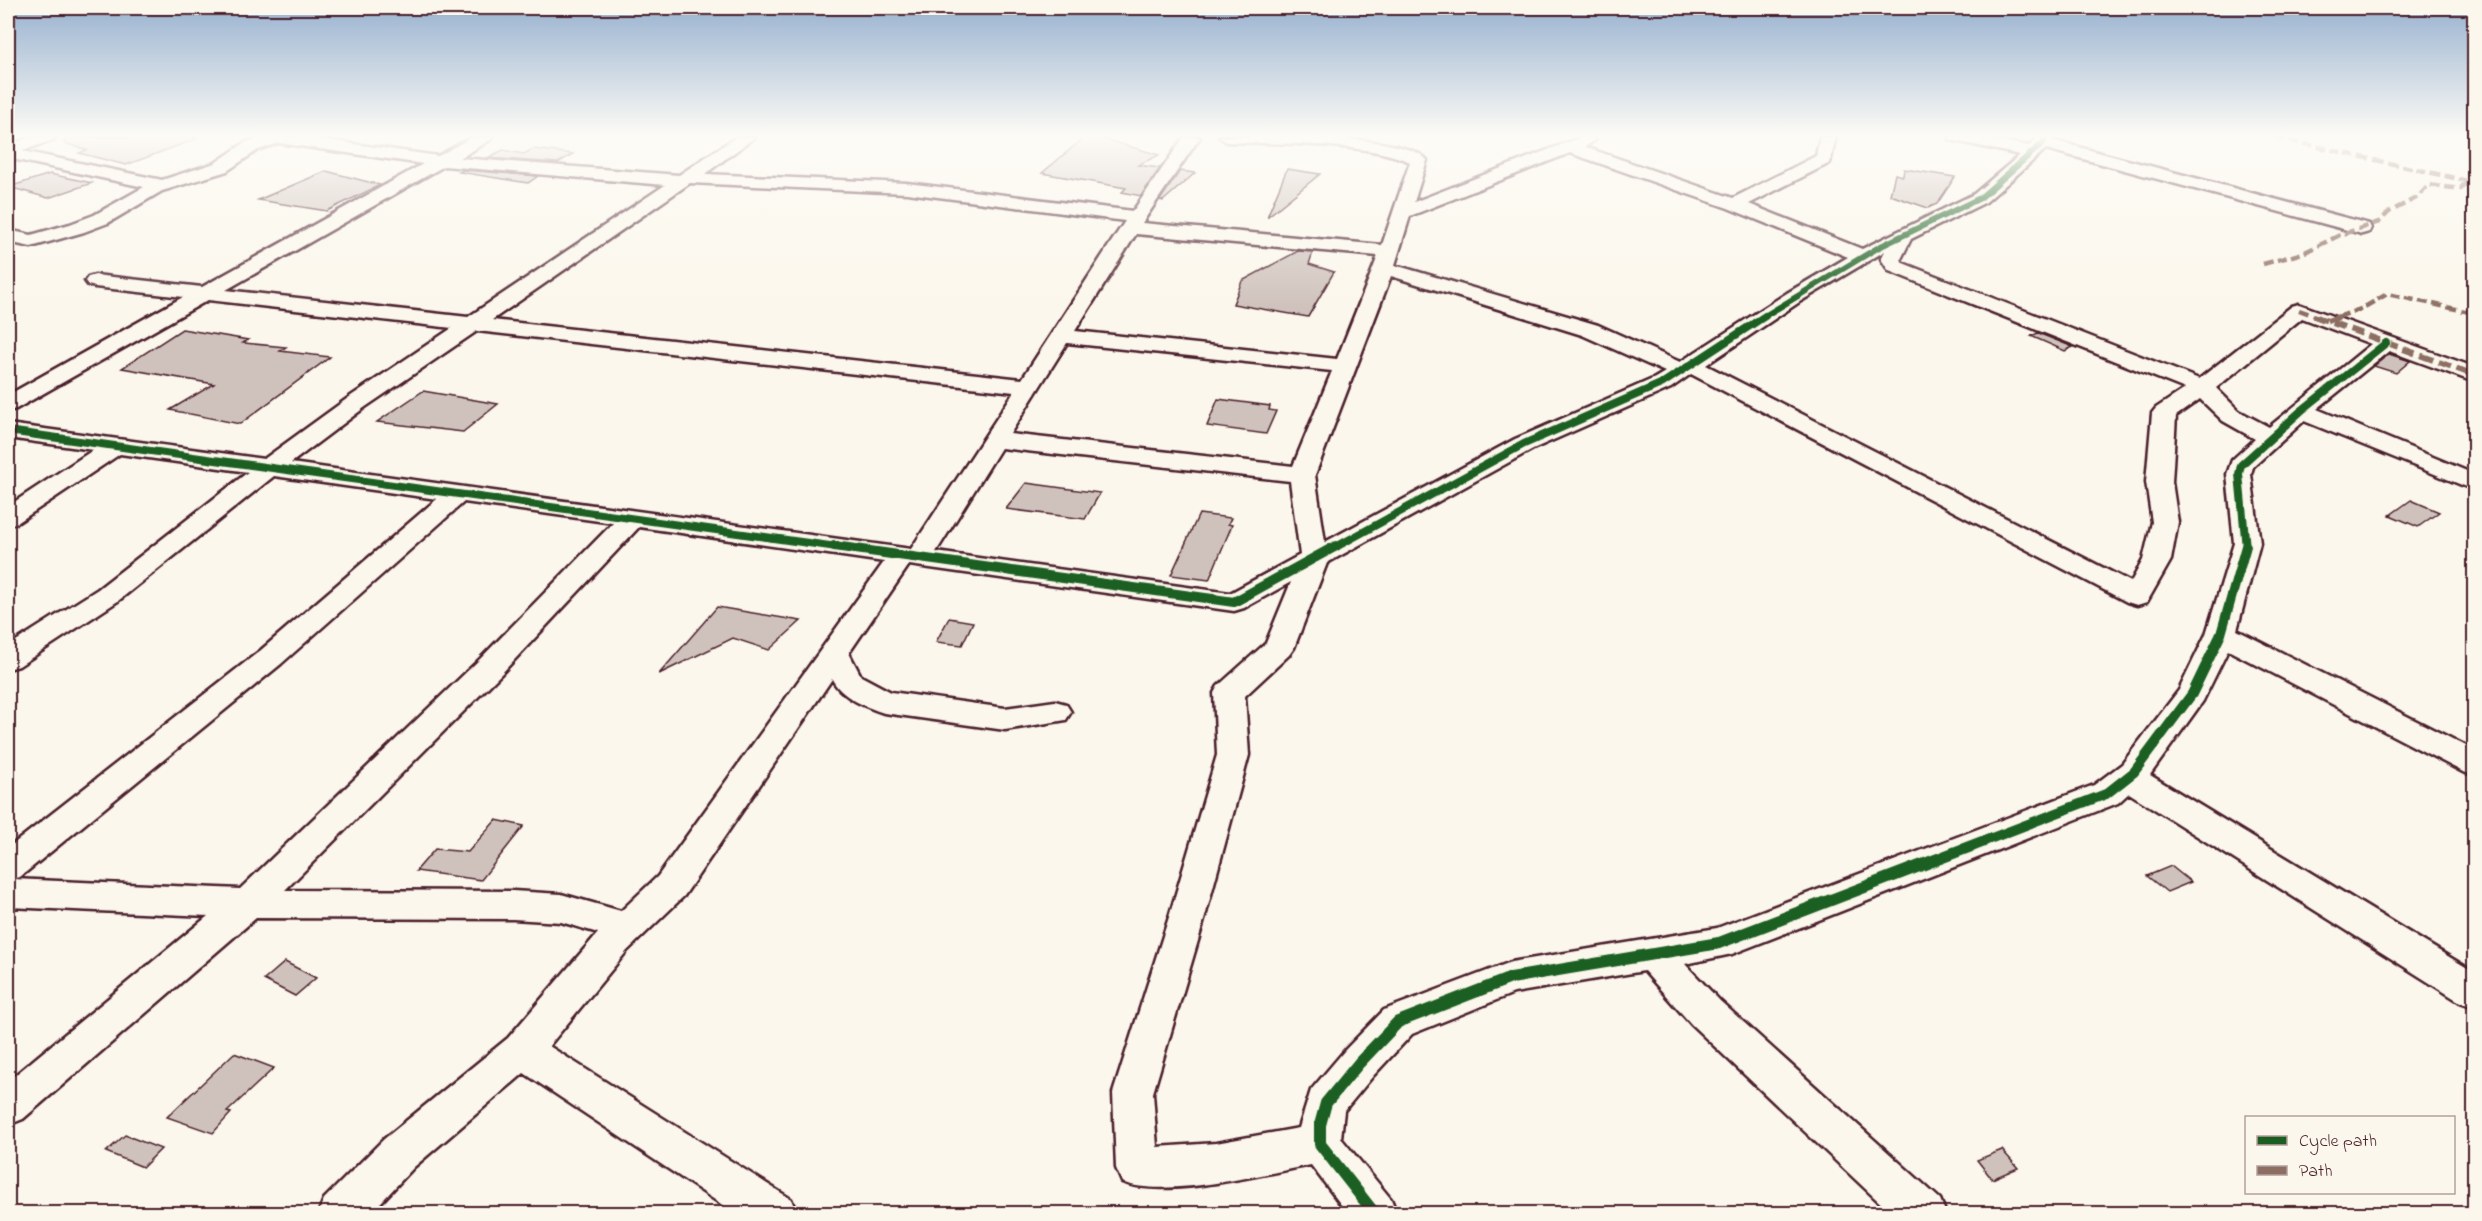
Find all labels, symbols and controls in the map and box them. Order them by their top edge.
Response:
legend [2245,1116,2455,1194]
text: Cycle path [2299,1129,2377,1155]
text: Path [2299,1159,2333,1185]

